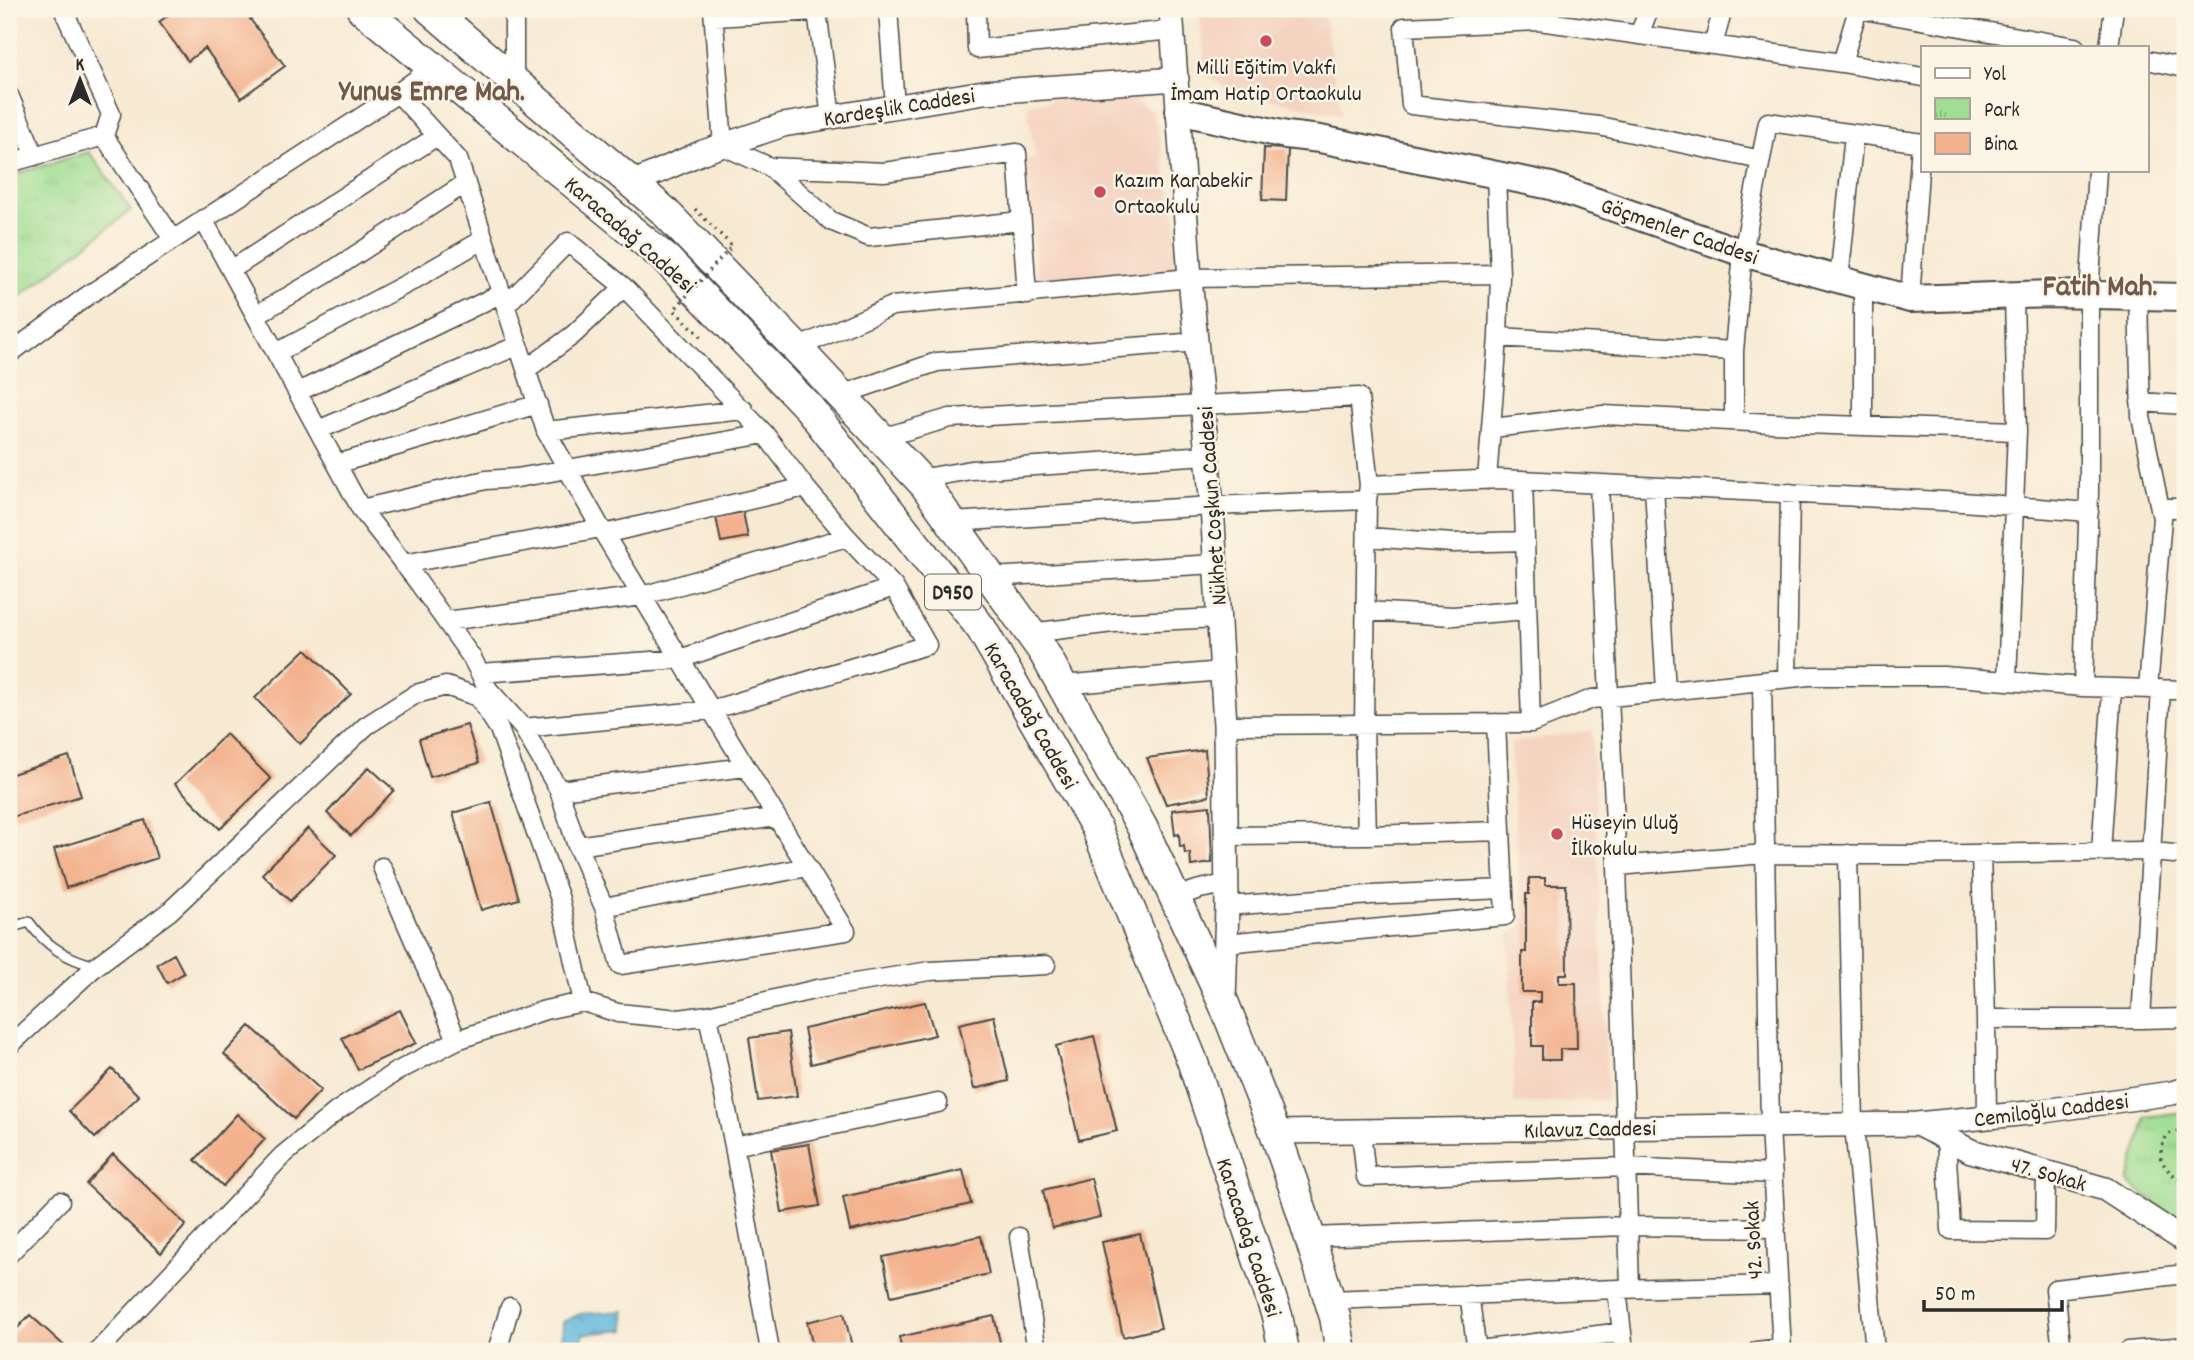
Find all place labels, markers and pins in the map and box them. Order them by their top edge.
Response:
marker: Milli Eğitim Vakfı İmam Hatip Ortaokulu [1258,33,1274,49]
place label: Milli Eğitim Vakfı İmam Hatip Ortaokulu [1170,53,1362,112]
place label: Kazım Karabekir Ortaokulu [1114,166,1253,225]
marker: Kazım Karabekir Ortaokulu [1092,184,1108,200]
place label: Hüseyin Uluğ İlkokulu [1571,808,1678,867]
marker: Hüseyin Uluğ İlkokulu [1549,826,1565,842]

